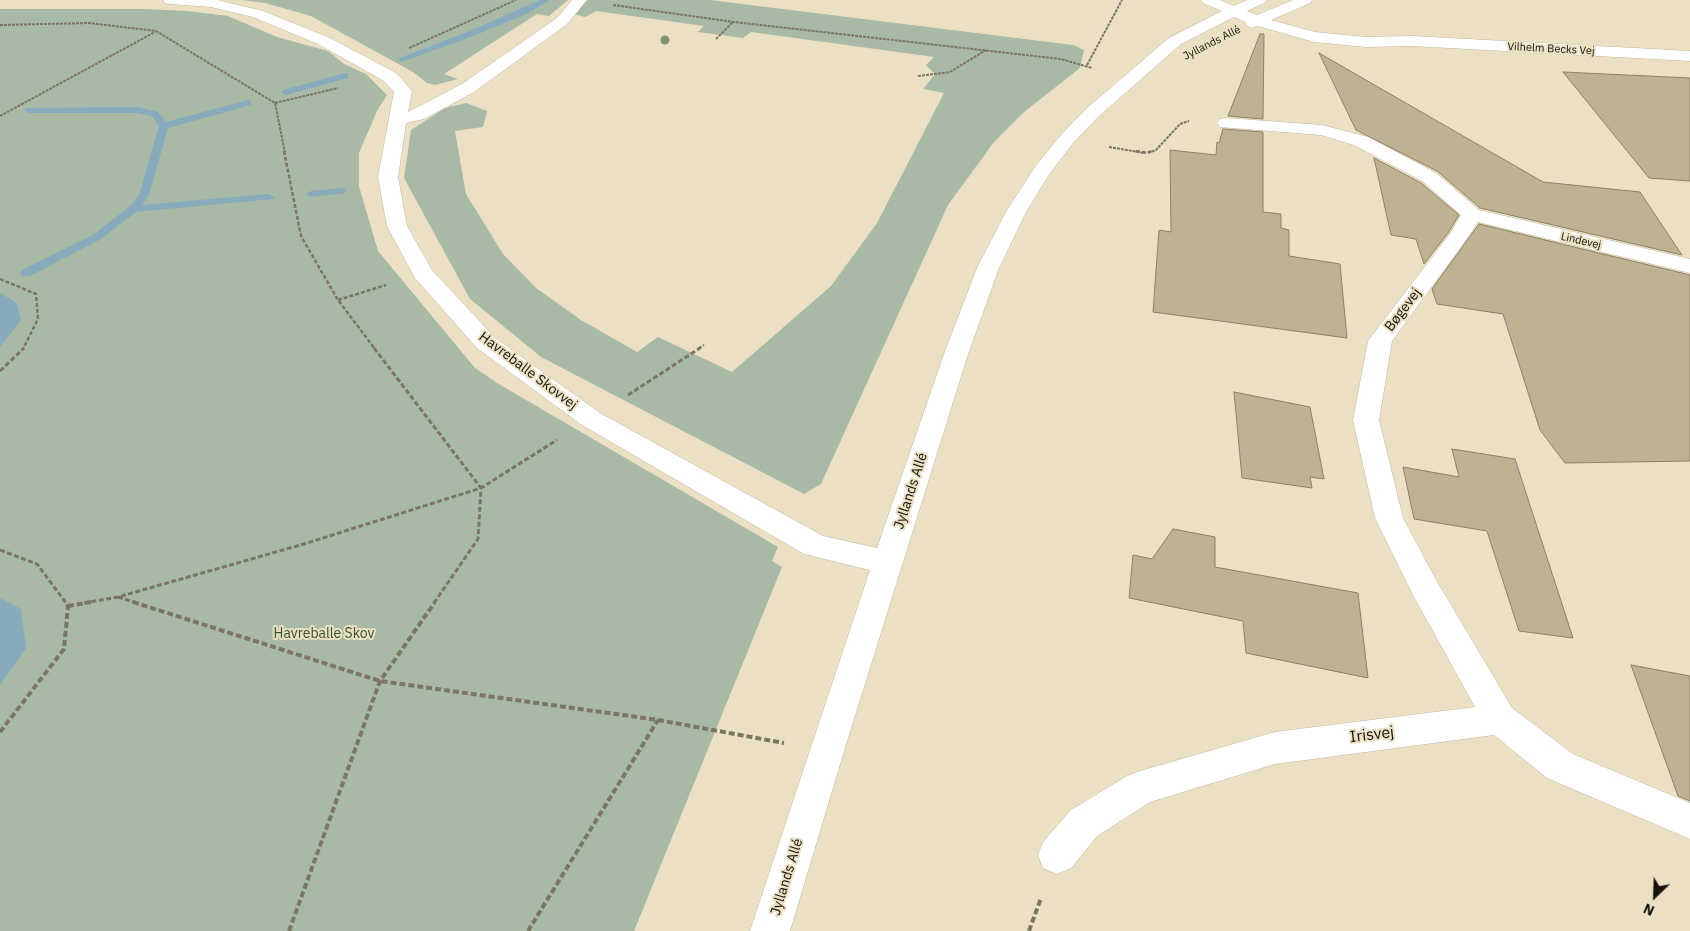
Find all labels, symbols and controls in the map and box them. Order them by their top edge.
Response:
street label: Jyllands Allé [1181,23,1243,63]
street label: Vilhelm Becks Vej [1507,40,1595,58]
street label: Lindevej [1560,230,1602,252]
street label: Bøgevej [1381,285,1425,335]
street label: Havreballe Skovvej [475,329,581,413]
street label: Jyllands Allé [891,451,931,531]
park label: Havreballe Skov [274,626,374,642]
street label: Irisvej [1349,723,1395,747]
street label: Jyllands Allé [767,837,807,917]
north arrow [1630,871,1680,921]
text: N [1641,899,1657,920]

